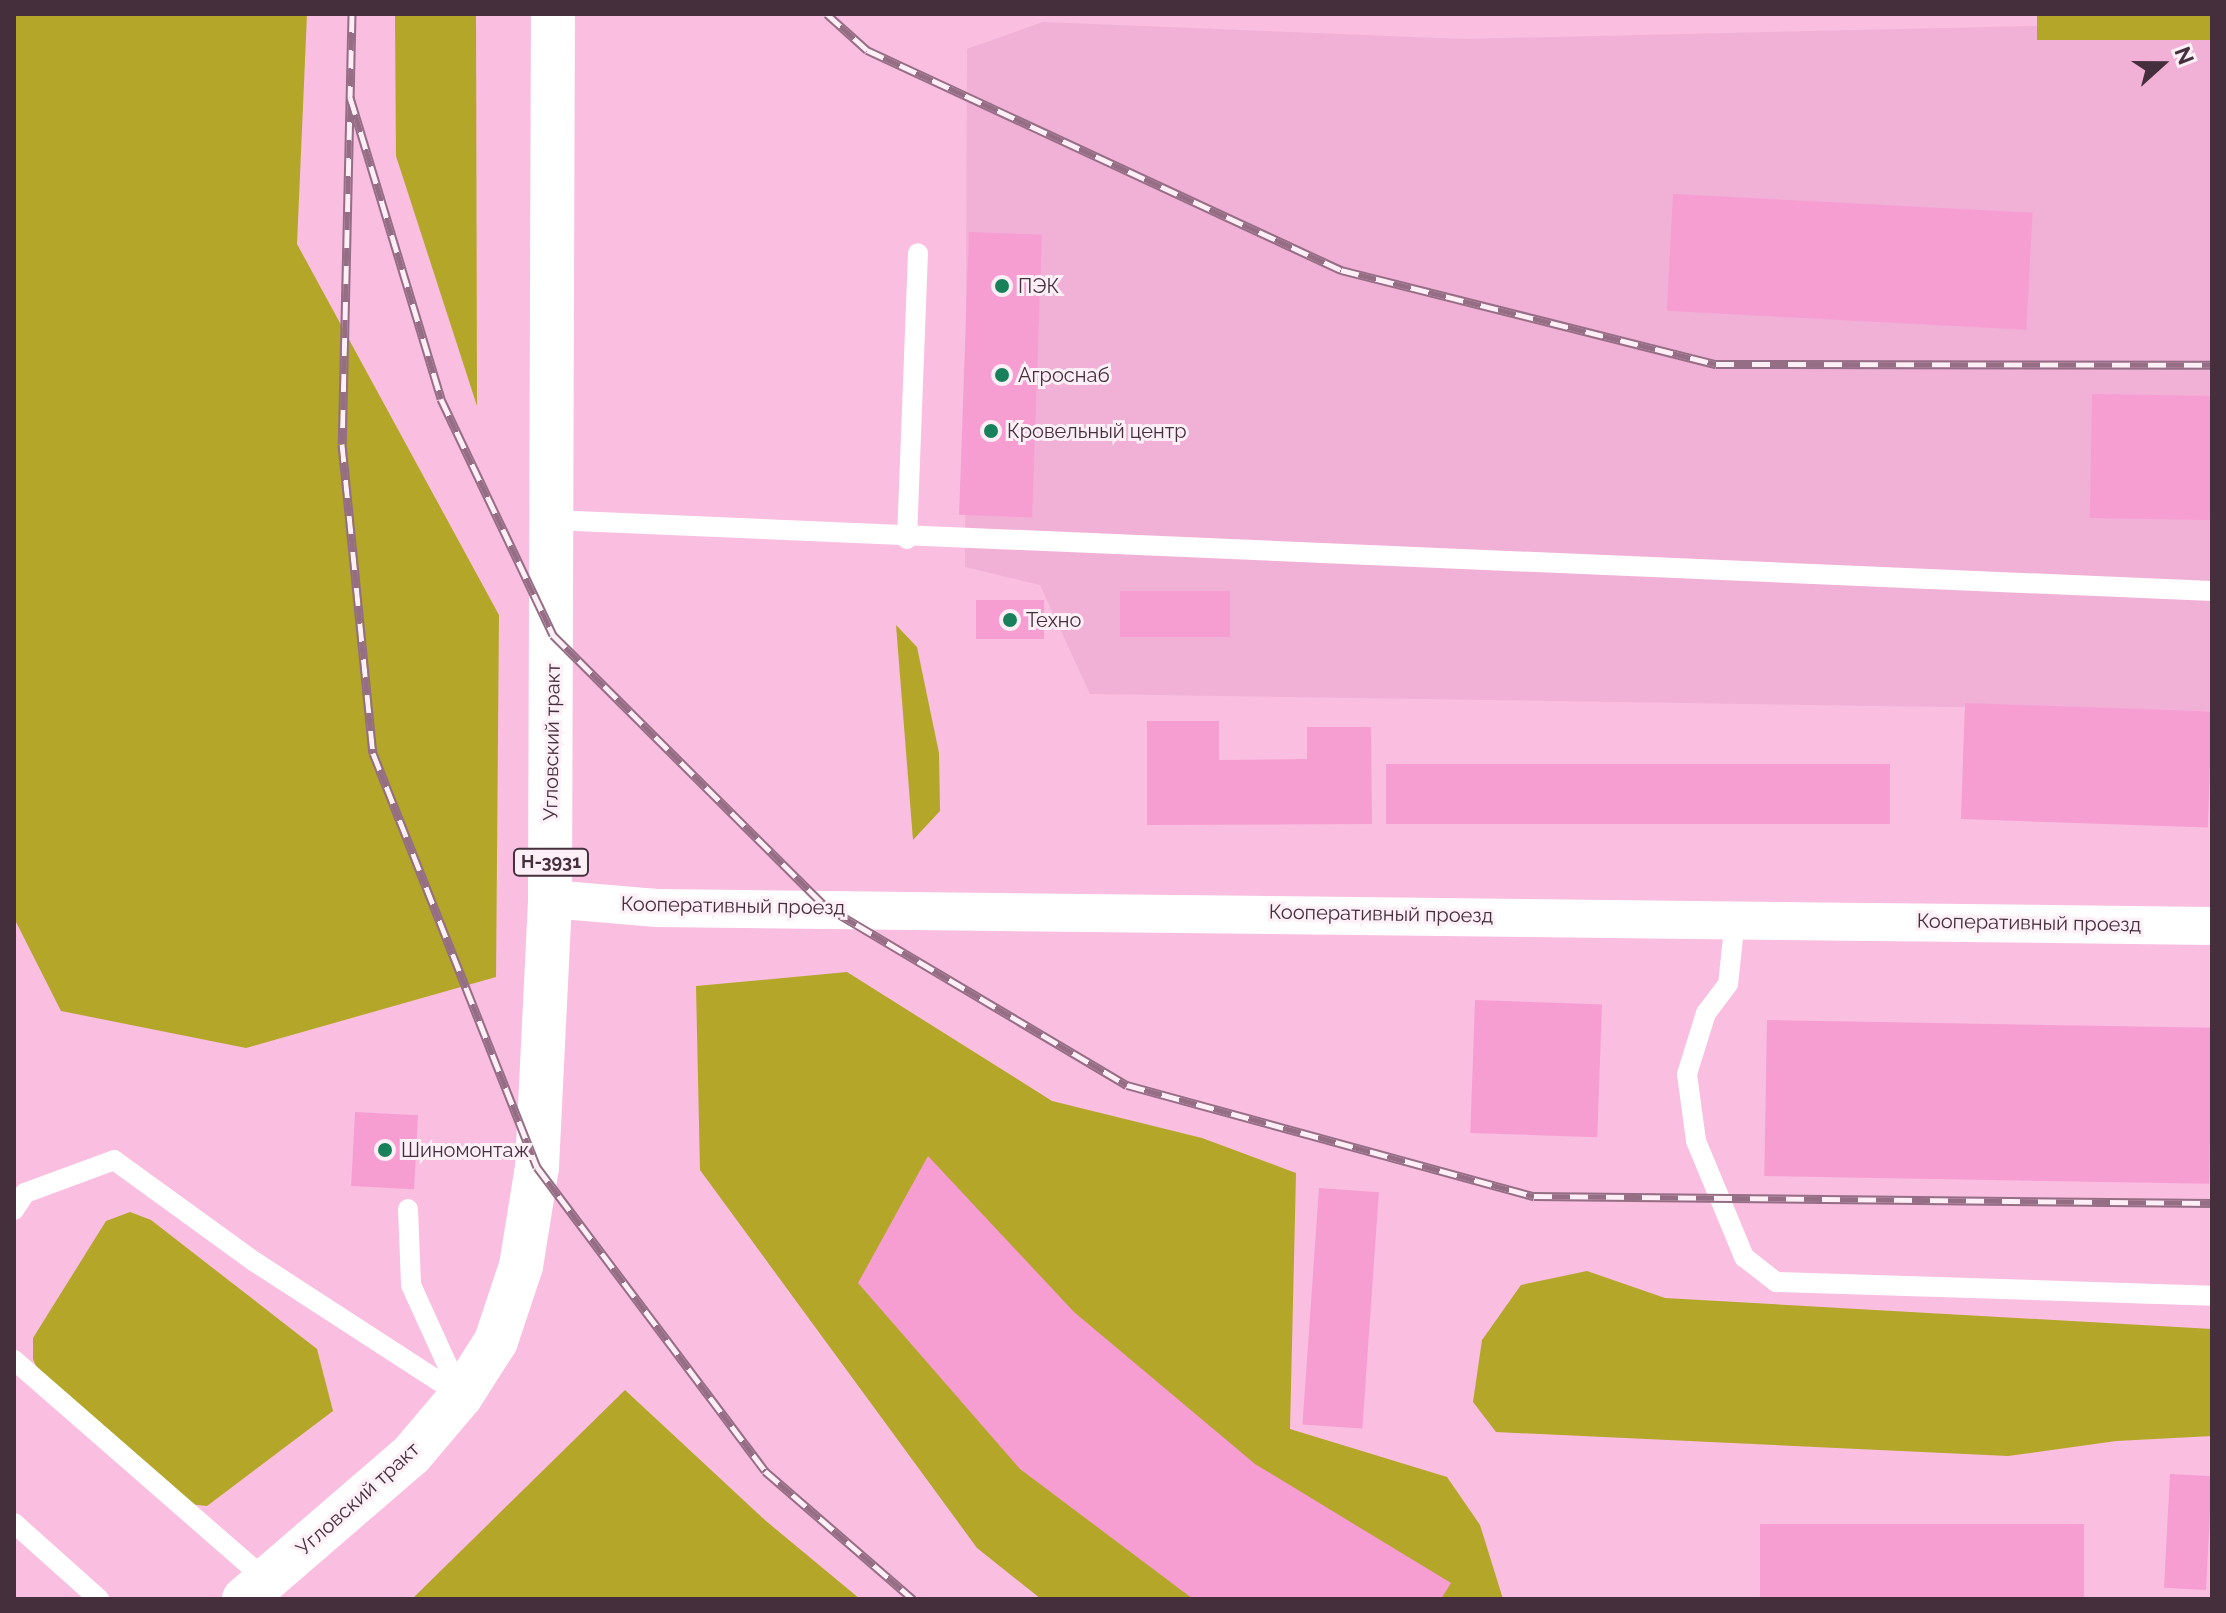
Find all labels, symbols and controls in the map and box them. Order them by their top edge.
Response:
north arrow [2122,24,2202,104]
text: N [2169,43,2200,68]
place label: ПЭК [1018,274,1059,298]
marker: ПЭК [993,277,1011,295]
place label: Агроснаб [1018,363,1110,387]
marker: Агроснаб [993,366,1011,384]
place label: Кровельный центр [1007,419,1187,443]
marker: Кровельный центр [982,422,1000,440]
place label: Техно [1026,608,1081,632]
marker: Техно [1001,611,1019,629]
street label: Угловский тракт [539,663,565,821]
road number: Н-3931 [511,848,591,876]
street label: Кооперативный проезд [621,892,845,920]
street label: Кооперативный проезд [1269,900,1493,928]
street label: Кооперативный проезд [1917,909,2141,937]
place label: Шиномонтаж [401,1138,529,1162]
marker: Шиномонтаж [376,1141,394,1159]
street label: Угловский тракт [291,1437,425,1561]

